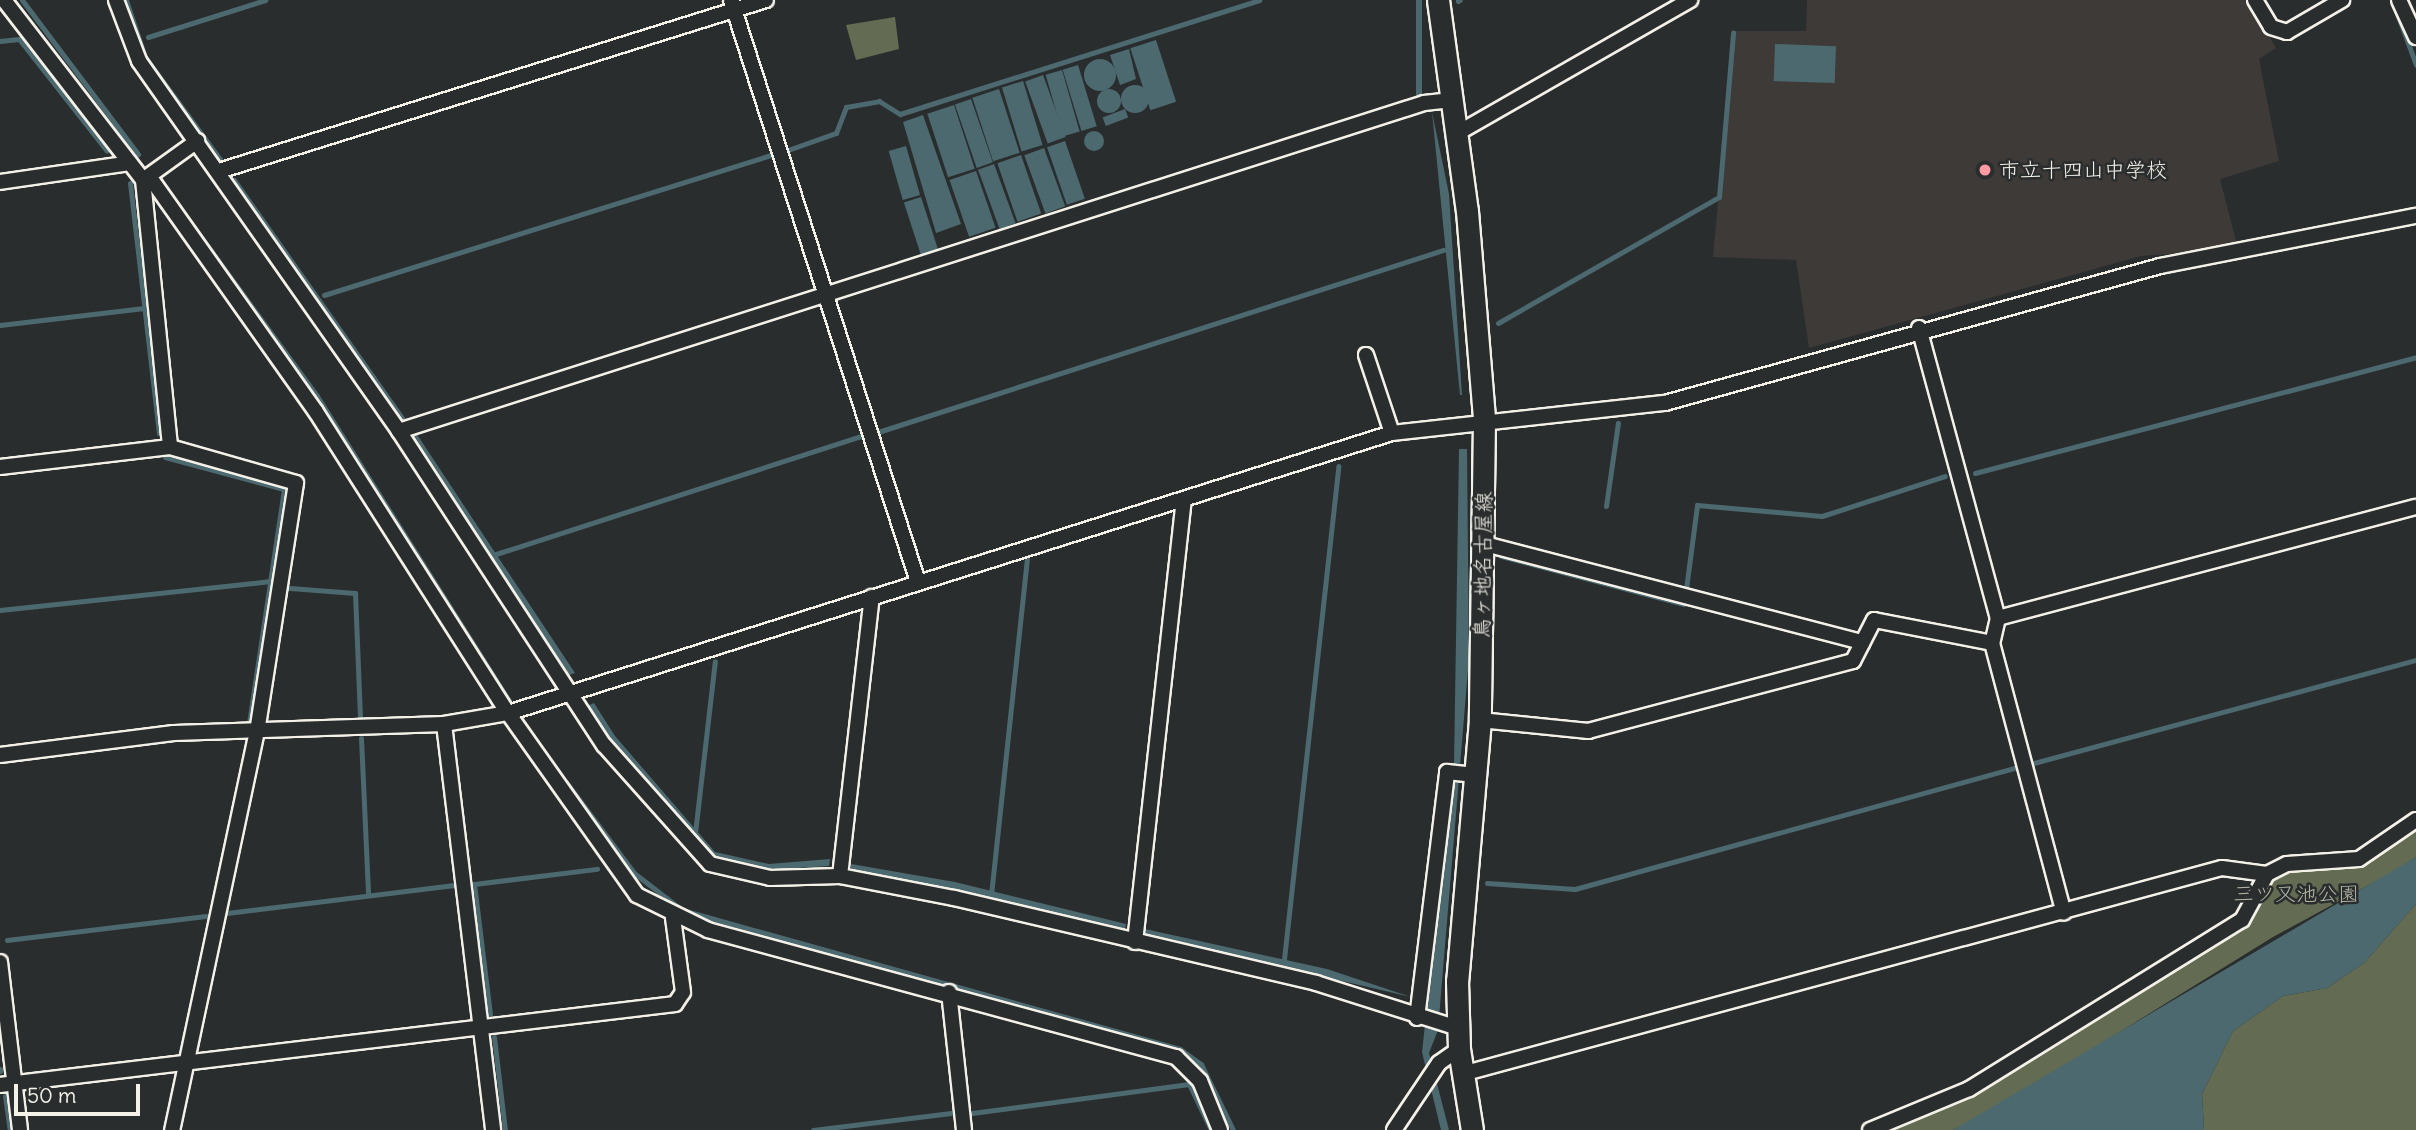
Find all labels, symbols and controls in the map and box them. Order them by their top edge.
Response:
place label: 市立十四山中学校 [1999,157,2167,183]
marker: 市立十四山中学校 [1977,162,1993,178]
street label: 鳥ヶ地名古屋線 [1469,491,1497,639]
park label: 三ツ又池公園 [2233,881,2359,907]
scale bar [18,1070,144,1114]
text: 50 m [27,1082,76,1109]

